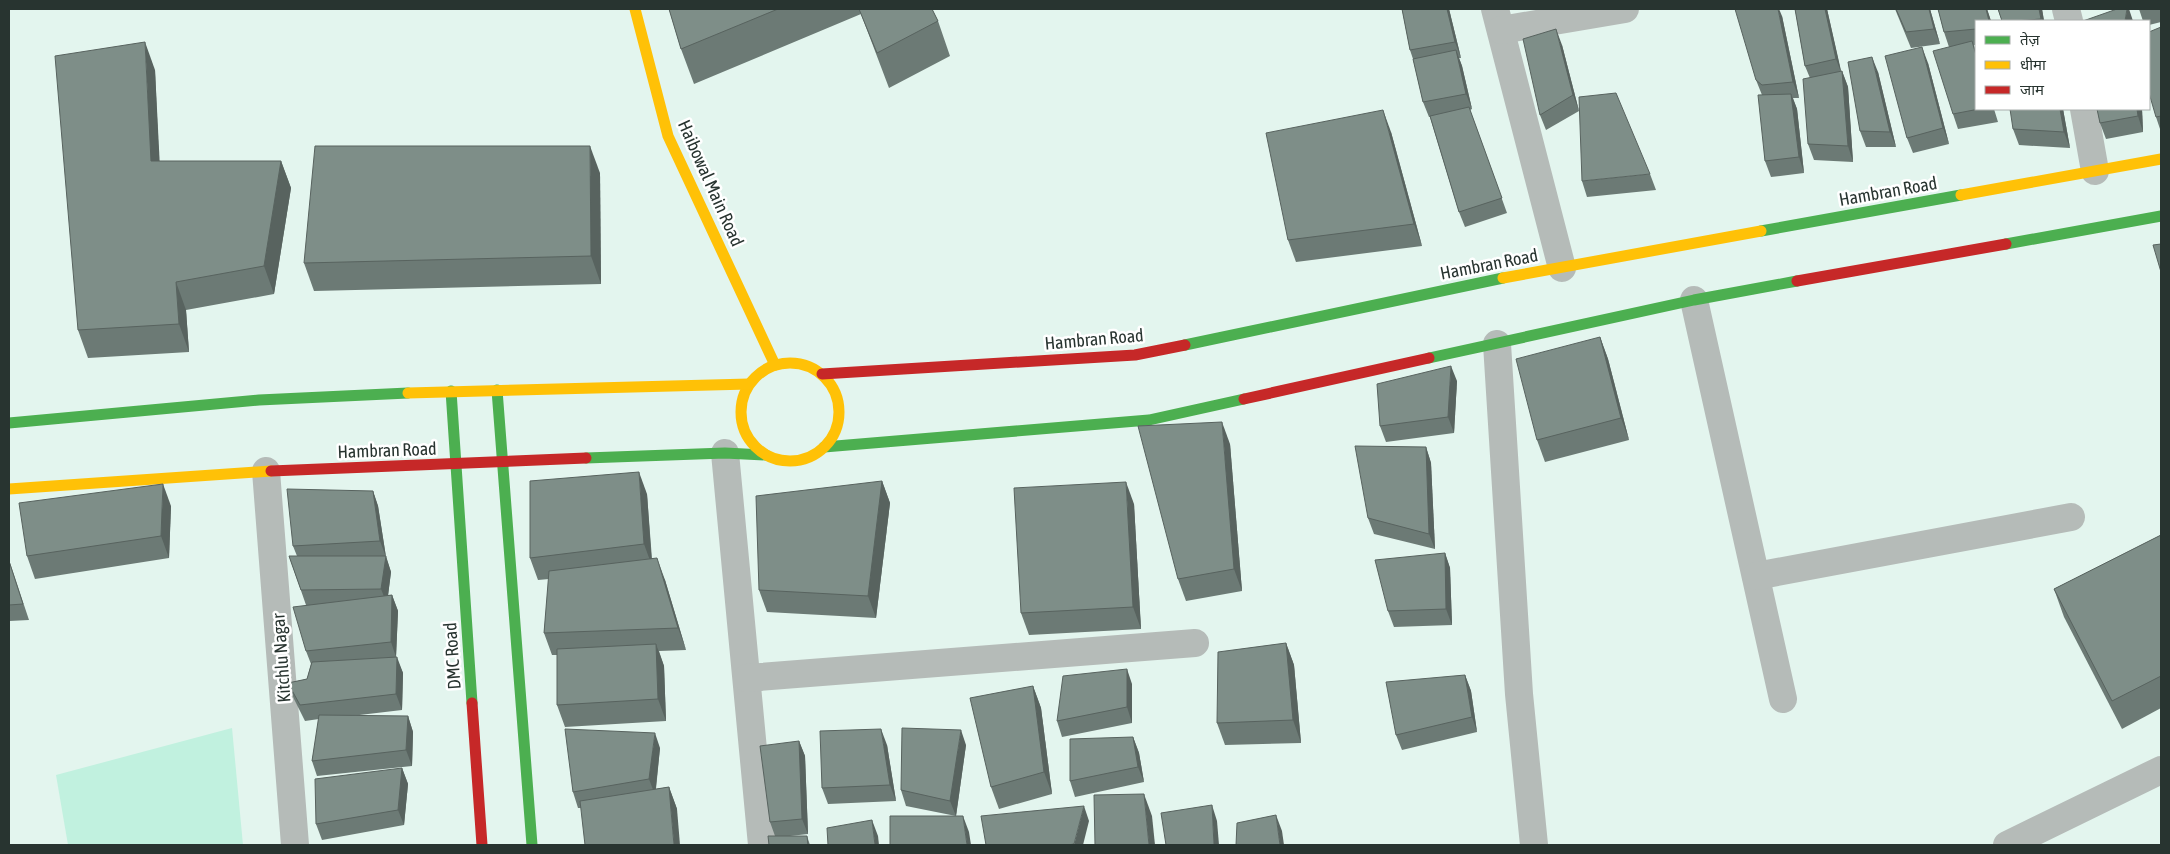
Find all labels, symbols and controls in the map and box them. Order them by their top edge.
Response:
legend [1975,20,2150,110]
text: तेज़ [2020,31,2041,48]
text: धीमा [2020,56,2047,73]
text: जाम [2020,81,2045,98]
street label: Haibowal Main Road [674,117,748,249]
street label: Hambran Road [1837,172,1939,210]
street label: Hambran Road [1438,244,1540,284]
street label: Hambran Road [1044,324,1144,354]
street label: Hambran Road [337,438,437,462]
street label: Kitchlu Nagar [267,612,295,703]
street label: DMC Road [439,622,465,690]

